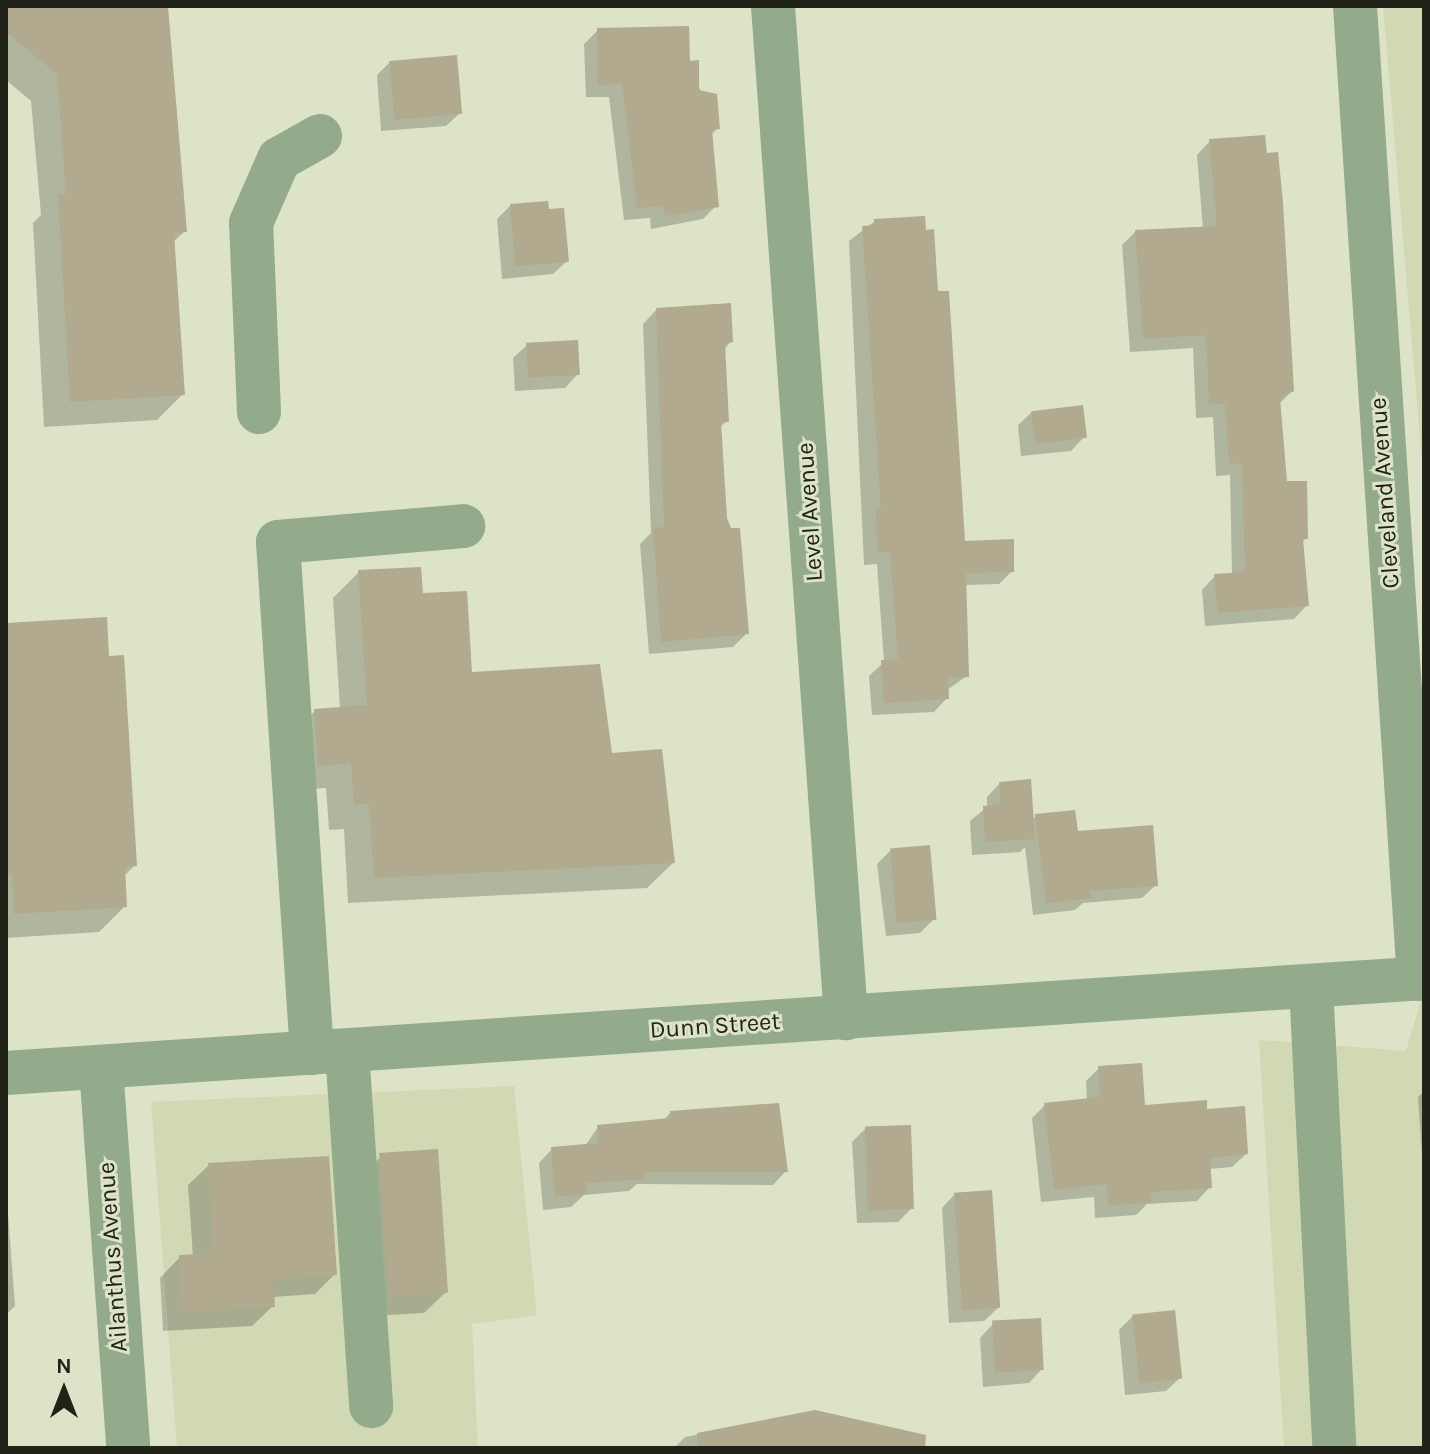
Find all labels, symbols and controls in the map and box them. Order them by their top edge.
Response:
street label: Cleveland Avenue [1364,396,1406,590]
street label: Level Avenue [791,441,829,583]
street label: Dunn Street [649,1007,781,1045]
street label: Ailanthus Avenue [92,1161,134,1353]
north arrow [24,1350,104,1430]
text: N [56,1353,72,1379]

